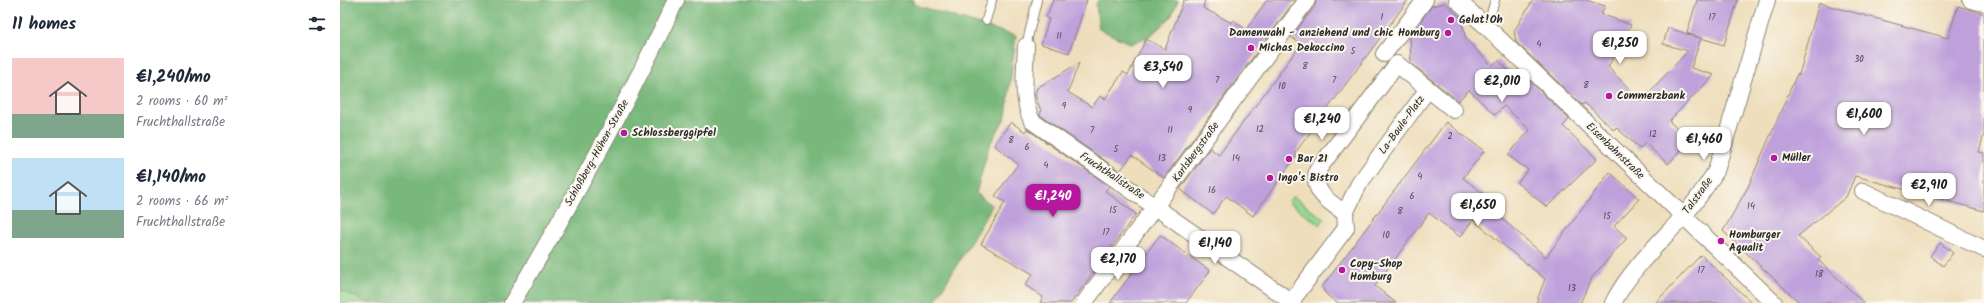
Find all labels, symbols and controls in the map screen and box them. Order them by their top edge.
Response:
house number: 1 [1381,10,1384,25]
house number: 17 [1709,10,1716,25]
text: 11 homes [12,11,76,38]
place label: Gelat!Oh [1459,11,1503,29]
icon: filters [306,13,328,35]
marker: Gelat!Oh [1446,15,1456,25]
place label: Damenwahl - anziehend und chic Homburg [1229,24,1440,42]
marker: Damenwahl - anziehend und chic Homburg [1443,28,1453,38]
house number: 11 [1056,29,1062,44]
pin: €1,250 [1587,31,1653,65]
text: €1,250 [1602,33,1638,54]
house number: 4 [1537,37,1542,52]
place label: Michas Dekoccino [1259,39,1345,57]
marker: Michas Dekoccino [1246,43,1256,53]
house number: 5 [1351,44,1357,59]
house number: 30 [1854,52,1864,67]
pin: €3,540 [1130,55,1196,89]
text: €3,540 [1143,57,1183,78]
house number: 8 [1302,59,1308,74]
text: €1,240/mo [136,64,211,91]
pin: €2,010 [1469,69,1535,103]
text: €2,010 [1484,71,1520,92]
house number: 7 [1215,73,1220,88]
house number: 7 [1332,73,1337,88]
icon: home [44,74,92,122]
house number: 8 [1583,78,1589,93]
house number: 10 [1278,79,1286,94]
place label: Commerzbank [1617,87,1685,105]
text: 2 rooms · 60 m² [136,91,228,112]
marker: Commerzbank [1604,91,1614,101]
street label: La-Baule-Platz [1374,92,1430,158]
street label: Schloßberg-Höhen-Straße [560,96,634,210]
house number: 9 [1062,99,1067,114]
pin: €1,600 [1831,102,1897,136]
house number: 9 [1188,103,1193,118]
text: €1,600 [1846,104,1882,125]
pin: €1,240 [1289,107,1355,141]
text: €1,240 [1304,109,1340,130]
text: Fruchthallstraße [136,112,225,133]
street label: Karlsbergstraße [1168,118,1224,186]
street label: Eisenbahnstraße [1581,118,1649,184]
house number: 12 [1256,122,1264,137]
house number: 7 [1090,123,1095,138]
house number: 11 [1167,123,1173,138]
place label: Schlossberggipfel [632,124,716,142]
house number: 12 [1649,127,1657,142]
pin: €1,460 [1671,127,1737,161]
marker: Schlossberggipfel [619,128,629,138]
house number: 2 [1447,129,1453,144]
text: €1,460 [1686,129,1722,150]
house number: 8 [1008,133,1014,148]
house number: 6 [1024,140,1030,155]
house number: 5 [1114,142,1120,157]
street label: Fruchthallstraße [1076,147,1148,205]
place label: Müller [1782,149,1812,167]
place label: Bar 21 [1297,150,1328,168]
house number: 13 [1158,151,1166,166]
house number: 14 [1232,151,1240,166]
marker: Müller [1769,153,1779,163]
marker: Bar 21 [1284,154,1294,164]
house number: 4 [1044,158,1049,173]
text: €1,140/mo [136,164,206,191]
place label: Ingo's Bistro [1278,169,1338,187]
house number: 4 [1418,169,1423,184]
marker: Ingo's Bistro [1265,173,1275,183]
street label: Talstraße [1678,173,1718,219]
pin: €2,910 [1896,173,1962,207]
icon: home [44,174,92,222]
text: €2,910 [1911,175,1947,196]
house number: 16 [1208,183,1216,198]
pin: €1,240 [1020,184,1086,218]
text: €1,240 [1035,186,1071,207]
house number: 6 [1409,189,1415,204]
text: 2 rooms · 66 m² [136,191,228,212]
pin: €1,650 [1445,193,1511,227]
text: €1,650 [1460,195,1496,216]
house number: 14 [1747,199,1755,214]
house number: 15 [1109,203,1118,218]
house number: 8 [1397,204,1403,219]
house number: 15 [1603,209,1612,224]
text: Fruchthallstraße [136,212,225,233]
house number: 17 [1103,225,1110,240]
place label: Homburger Aqualit [1729,226,1781,257]
house number: 10 [1382,228,1390,243]
pin: €1,140 [1182,231,1248,265]
text: €1,140 [1198,233,1232,254]
marker: Homburger Aqualit [1716,236,1726,246]
pin: €2,170 [1085,247,1151,281]
text: €2,170 [1100,249,1136,270]
place label: Copy-Shop Homburg [1350,255,1403,286]
house number: 17 [1698,263,1705,278]
marker: Copy-Shop Homburg [1337,265,1347,275]
house number: 18 [1815,267,1824,282]
house number: 13 [1568,281,1576,296]

